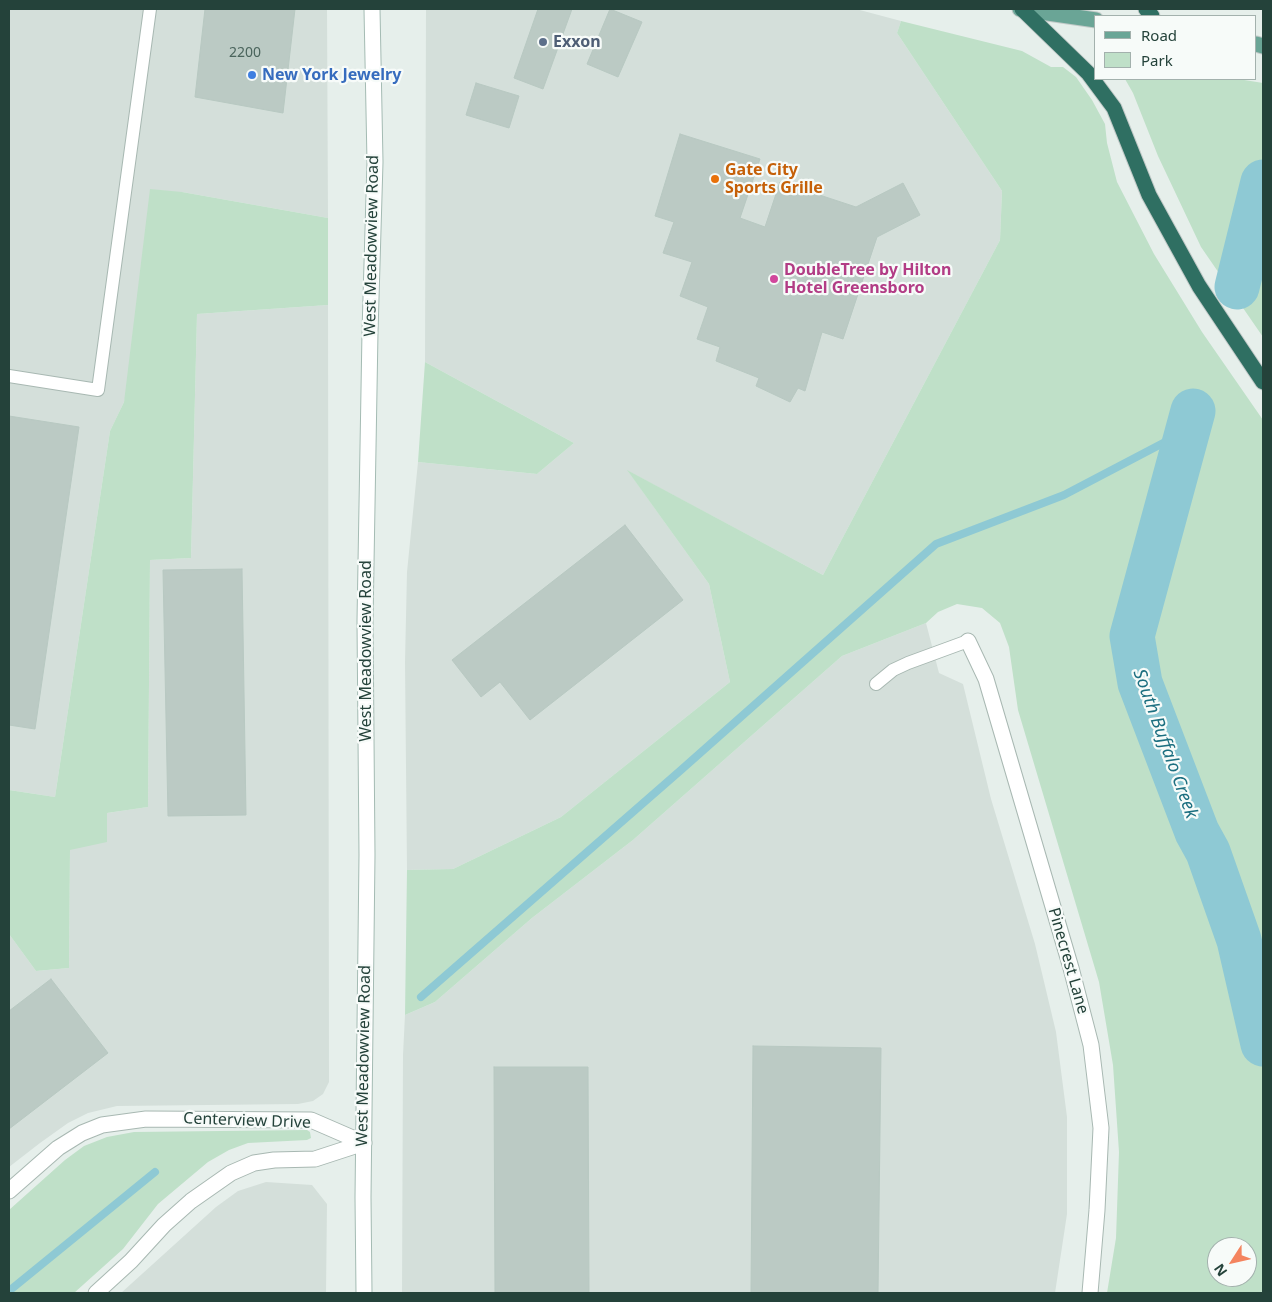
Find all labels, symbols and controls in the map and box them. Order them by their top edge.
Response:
legend [1094,15,1257,80]
text: Road [1141,25,1177,45]
place label: Exxon [553,32,601,52]
marker: Exxon [537,36,549,48]
house number: 2200 [229,45,261,61]
text: Park [1141,50,1173,70]
place label: New York Jewelry [262,65,401,85]
marker: New York Jewelry [246,69,258,81]
street label: West Meadowview Road [361,155,383,337]
place label: Gate City Sports Grille [725,160,823,198]
marker: Gate City Sports Grille [709,173,721,185]
place label: DoubleTree by Hilton Hotel Greensboro [784,260,951,298]
marker: DoubleTree by Hilton Hotel Greensboro [768,273,780,285]
street label: West Meadowview Road [356,560,376,742]
water label: South Buffalo Creek [1128,666,1202,822]
street label: Pinecrest Lane [1044,906,1092,1016]
street label: West Meadowview Road [353,965,375,1147]
street label: Centerview Drive [183,1109,311,1133]
north arrow [1207,1237,1257,1287]
text: N [1209,1260,1231,1280]

